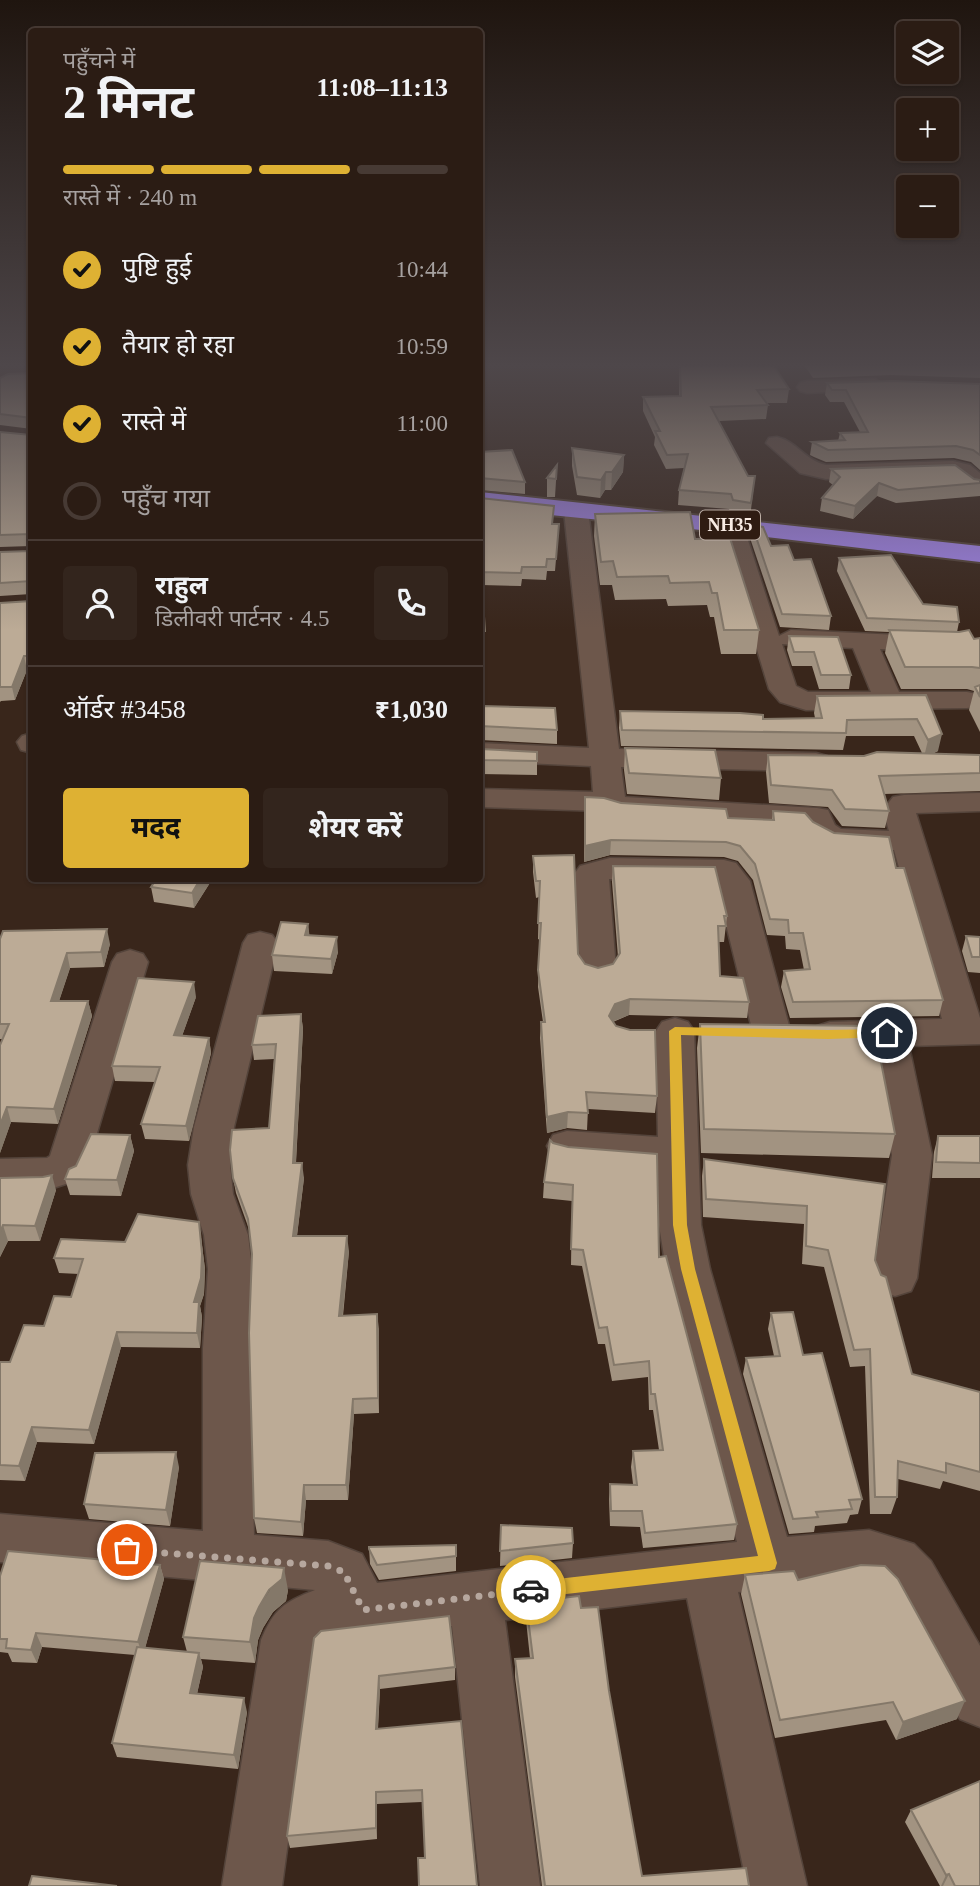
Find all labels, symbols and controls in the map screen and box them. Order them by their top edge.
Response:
map controls [896,21,959,238]
button: layers [896,21,959,84]
text: पहुँचने में [63,48,135,73]
text: 11:08–11:13 [317,73,448,102]
text: 2 मिनट [63,77,194,128]
button: + [896,98,959,161]
button: − [896,175,959,238]
text: रास्ते में · 240 m [63,185,197,210]
icon: check [63,251,101,289]
text: पुष्टि हुई [122,253,192,282]
text: 10:44 [396,257,448,282]
icon: check [63,328,101,366]
text: तैयार हो रहा [122,330,234,359]
text: 10:59 [396,334,448,359]
icon: check [63,405,101,443]
text: रास्ते में [122,407,186,436]
text: 11:00 [396,411,448,436]
text: पहुँच गया [122,484,210,513]
road number: NH35 [700,510,760,540]
button: person [63,566,137,640]
button: phone [374,566,448,640]
text: राहुल [155,571,208,600]
text: डिलीवरी पार्टनर · 4.5 [155,606,329,631]
text: ऑर्डर #3458 [63,695,186,724]
text: ₹1,030 [375,695,448,724]
button: मदद [63,788,249,868]
button: शेयर करें [263,788,448,868]
pin [857,1003,917,1063]
icon: home [868,1014,906,1052]
pin [97,1520,157,1580]
icon: bag [108,1531,146,1569]
courier [496,1555,566,1625]
icon: car [512,1571,550,1609]

